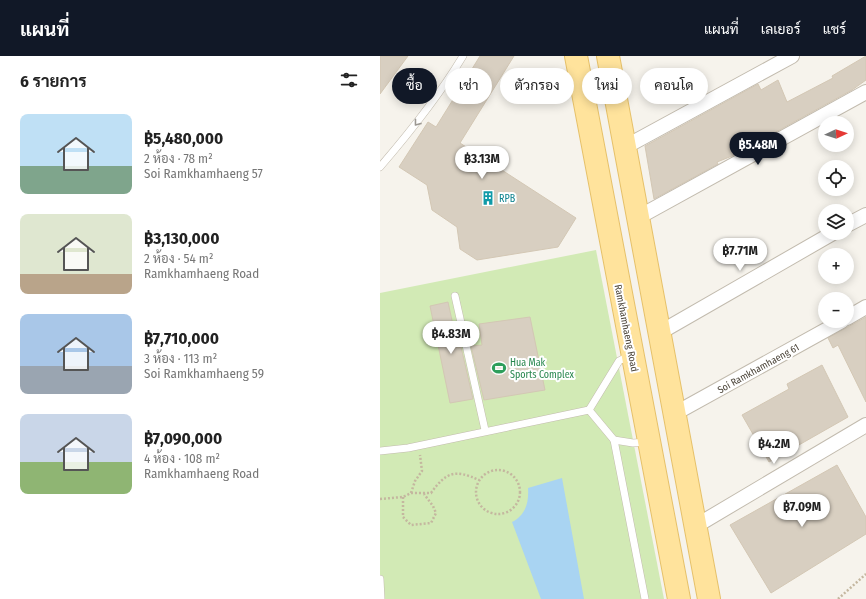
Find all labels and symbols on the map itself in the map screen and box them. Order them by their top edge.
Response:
north arrow [818,116,854,152]
one-way arrow [415,118,422,125]
pin: ฿5.48M [725,132,791,166]
pin: ฿3.13M [449,146,515,180]
building icon: RPB [480,190,496,206]
place label: RPB [499,193,516,205]
pin: ฿7.71M [707,238,773,272]
street label: Ramkhamhaeng Road [612,284,640,373]
pin: ฿4.83M [418,321,484,355]
street label: Soi Ramkhamhaeng 61 [716,341,801,396]
place label: Hua Mak Sports Complex [510,357,575,381]
sports icon: Hua Mak Sports Complex [491,360,507,376]
pin: ฿4.2M [746,431,802,465]
pin: ฿7.09M [769,494,835,528]

